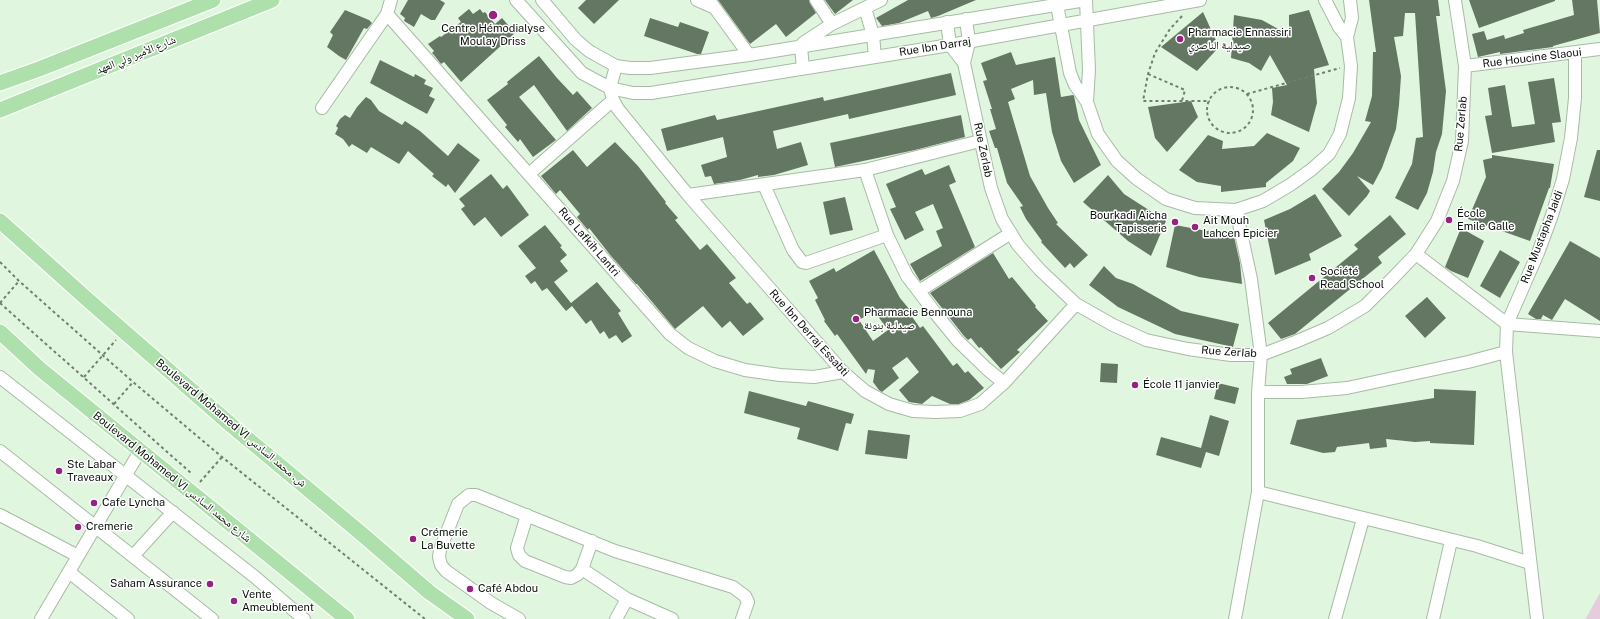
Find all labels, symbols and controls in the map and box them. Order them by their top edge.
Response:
marker: Centre Hémodialyse Moulay Driss [487,9,499,21]
place label: Centre Hémodialyse Moulay Driss [441,22,545,48]
place label: Pharmacie Ennassiri صيدلية الناصري [1188,26,1291,52]
street label: شارع الأمير ولي العهد [94,33,178,77]
marker: Pharmacie Ennassiri صيدلية الناصري [1175,34,1185,44]
street label: Rue Ibn Darraj [898,35,972,59]
street label: Rue Houcine Slaoui [1482,45,1582,71]
street label: Rue ZerIab [1452,96,1470,152]
street label: Rue ZerIab [971,121,995,179]
street label: Rue Mustapha Jaidi [1518,189,1566,285]
street label: Rue Lafkih Lantri [556,205,622,279]
place label: École Emile Galle [1457,207,1515,233]
place label: Bourkadi Aicha Tapisserie [1090,209,1167,235]
place label: Ait Mouh Lahcen Epicier [1203,214,1278,240]
marker: École Emile Galle [1444,215,1454,225]
marker: Bourkadi Aicha Tapisserie [1170,217,1180,227]
marker: Ait Mouh Lahcen Epicier [1190,222,1200,232]
place label: Société Read School [1320,265,1384,291]
marker: Société Read School [1307,273,1317,283]
street label: Rue Ibn Derraj Essabti [766,287,852,379]
place label: Pharmacie Bennouna صيدلية بنونة [864,306,972,332]
marker: Pharmacie Bennouna صيدلية بنونة [851,314,861,324]
street label: Rue ZerIab [1201,343,1257,361]
street label: Boulevard Mohamed VI ش. محمد السادس [153,356,309,490]
place label: École 11 janvier [1143,378,1219,392]
marker: École 11 janvier [1130,380,1140,390]
street label: Boulevard Mohamed VI شارع محمد السادس [90,409,254,545]
place label: Ste Labar Traveaux [67,458,116,484]
marker: Ste Labar Traveaux [54,466,64,476]
place label: Cafe Lyncha [102,496,165,510]
marker: Cafe Lyncha [89,498,99,508]
place label: Cremerie [86,520,133,534]
marker: Cremerie [73,522,83,532]
place label: Crémerie La Buvette [421,526,475,552]
marker: Crémerie La Buvette [408,534,418,544]
place label: Saham Assurance [110,577,202,591]
marker: Saham Assurance [205,579,215,589]
place label: Café Abdou [478,582,538,596]
marker: Café Abdou [465,584,475,594]
place label: Vente Ameublement [242,588,314,614]
marker: Vente Ameublement [229,596,239,606]

